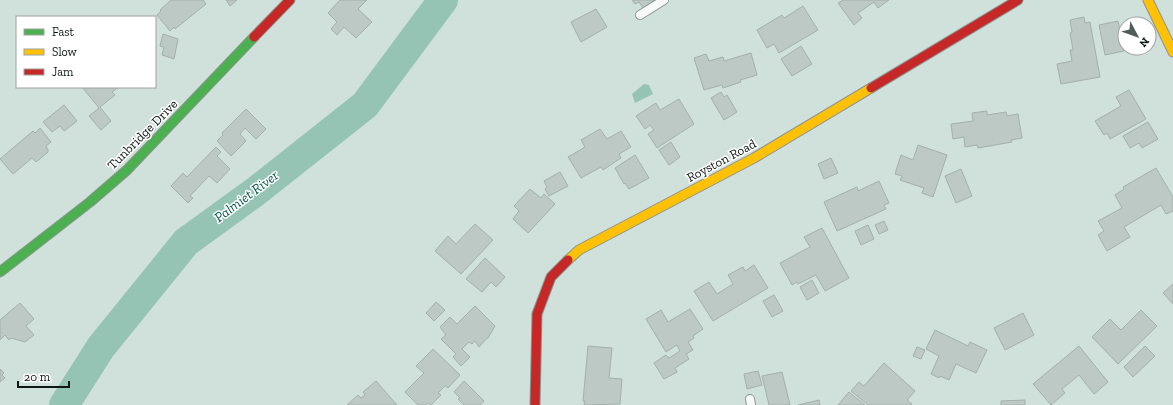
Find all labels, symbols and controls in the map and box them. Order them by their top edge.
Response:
legend [16,16,156,88]
north arrow [1117,16,1157,56]
text: Fast [52,25,75,39]
text: N [1136,35,1152,50]
text: Slow [52,45,78,59]
text: Jam [52,65,74,79]
street label: Tunbridge Drive [104,96,180,172]
street label: Royston Road [684,136,758,185]
water label: Palmiet River [211,167,282,226]
scale bar [18,363,69,389]
text: 20 m [24,370,51,384]

